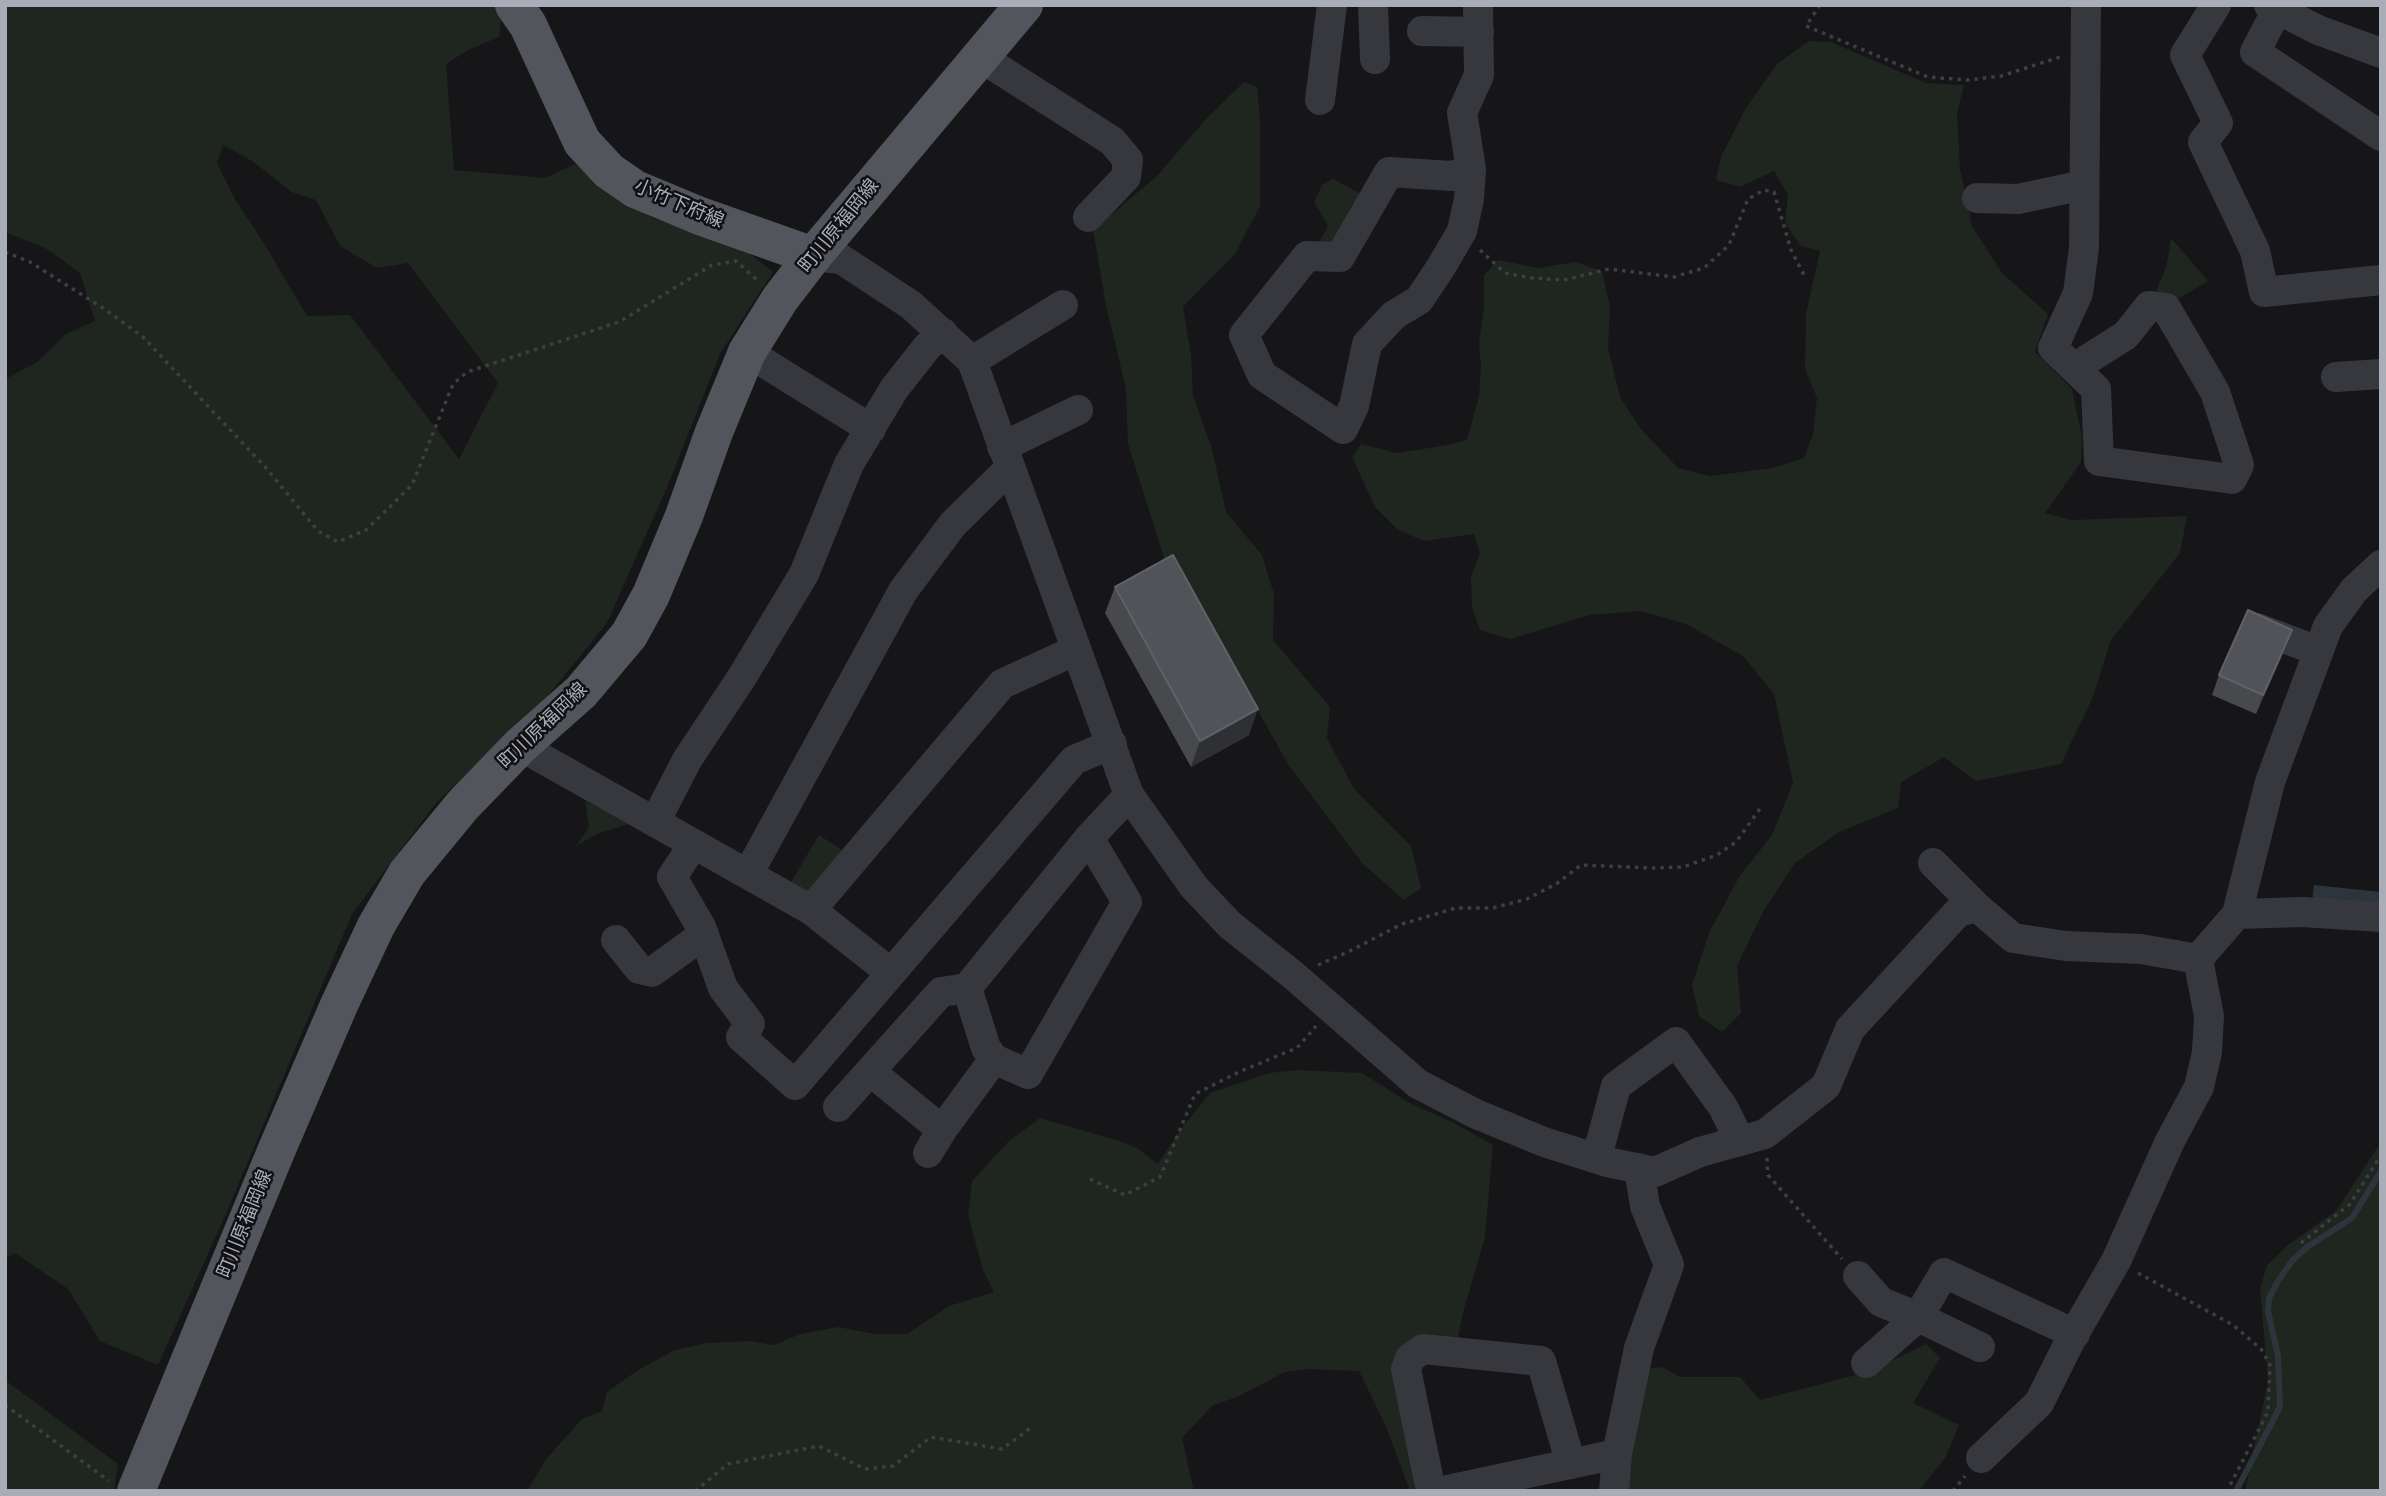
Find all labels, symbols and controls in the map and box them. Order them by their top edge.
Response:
street label: 小竹下府線 [631,175,727,233]
street label: 町川原福岡線 [794,175,884,277]
street label: 町川原福岡線 [494,678,592,774]
street label: 町川原福岡線 [213,1167,277,1281]

